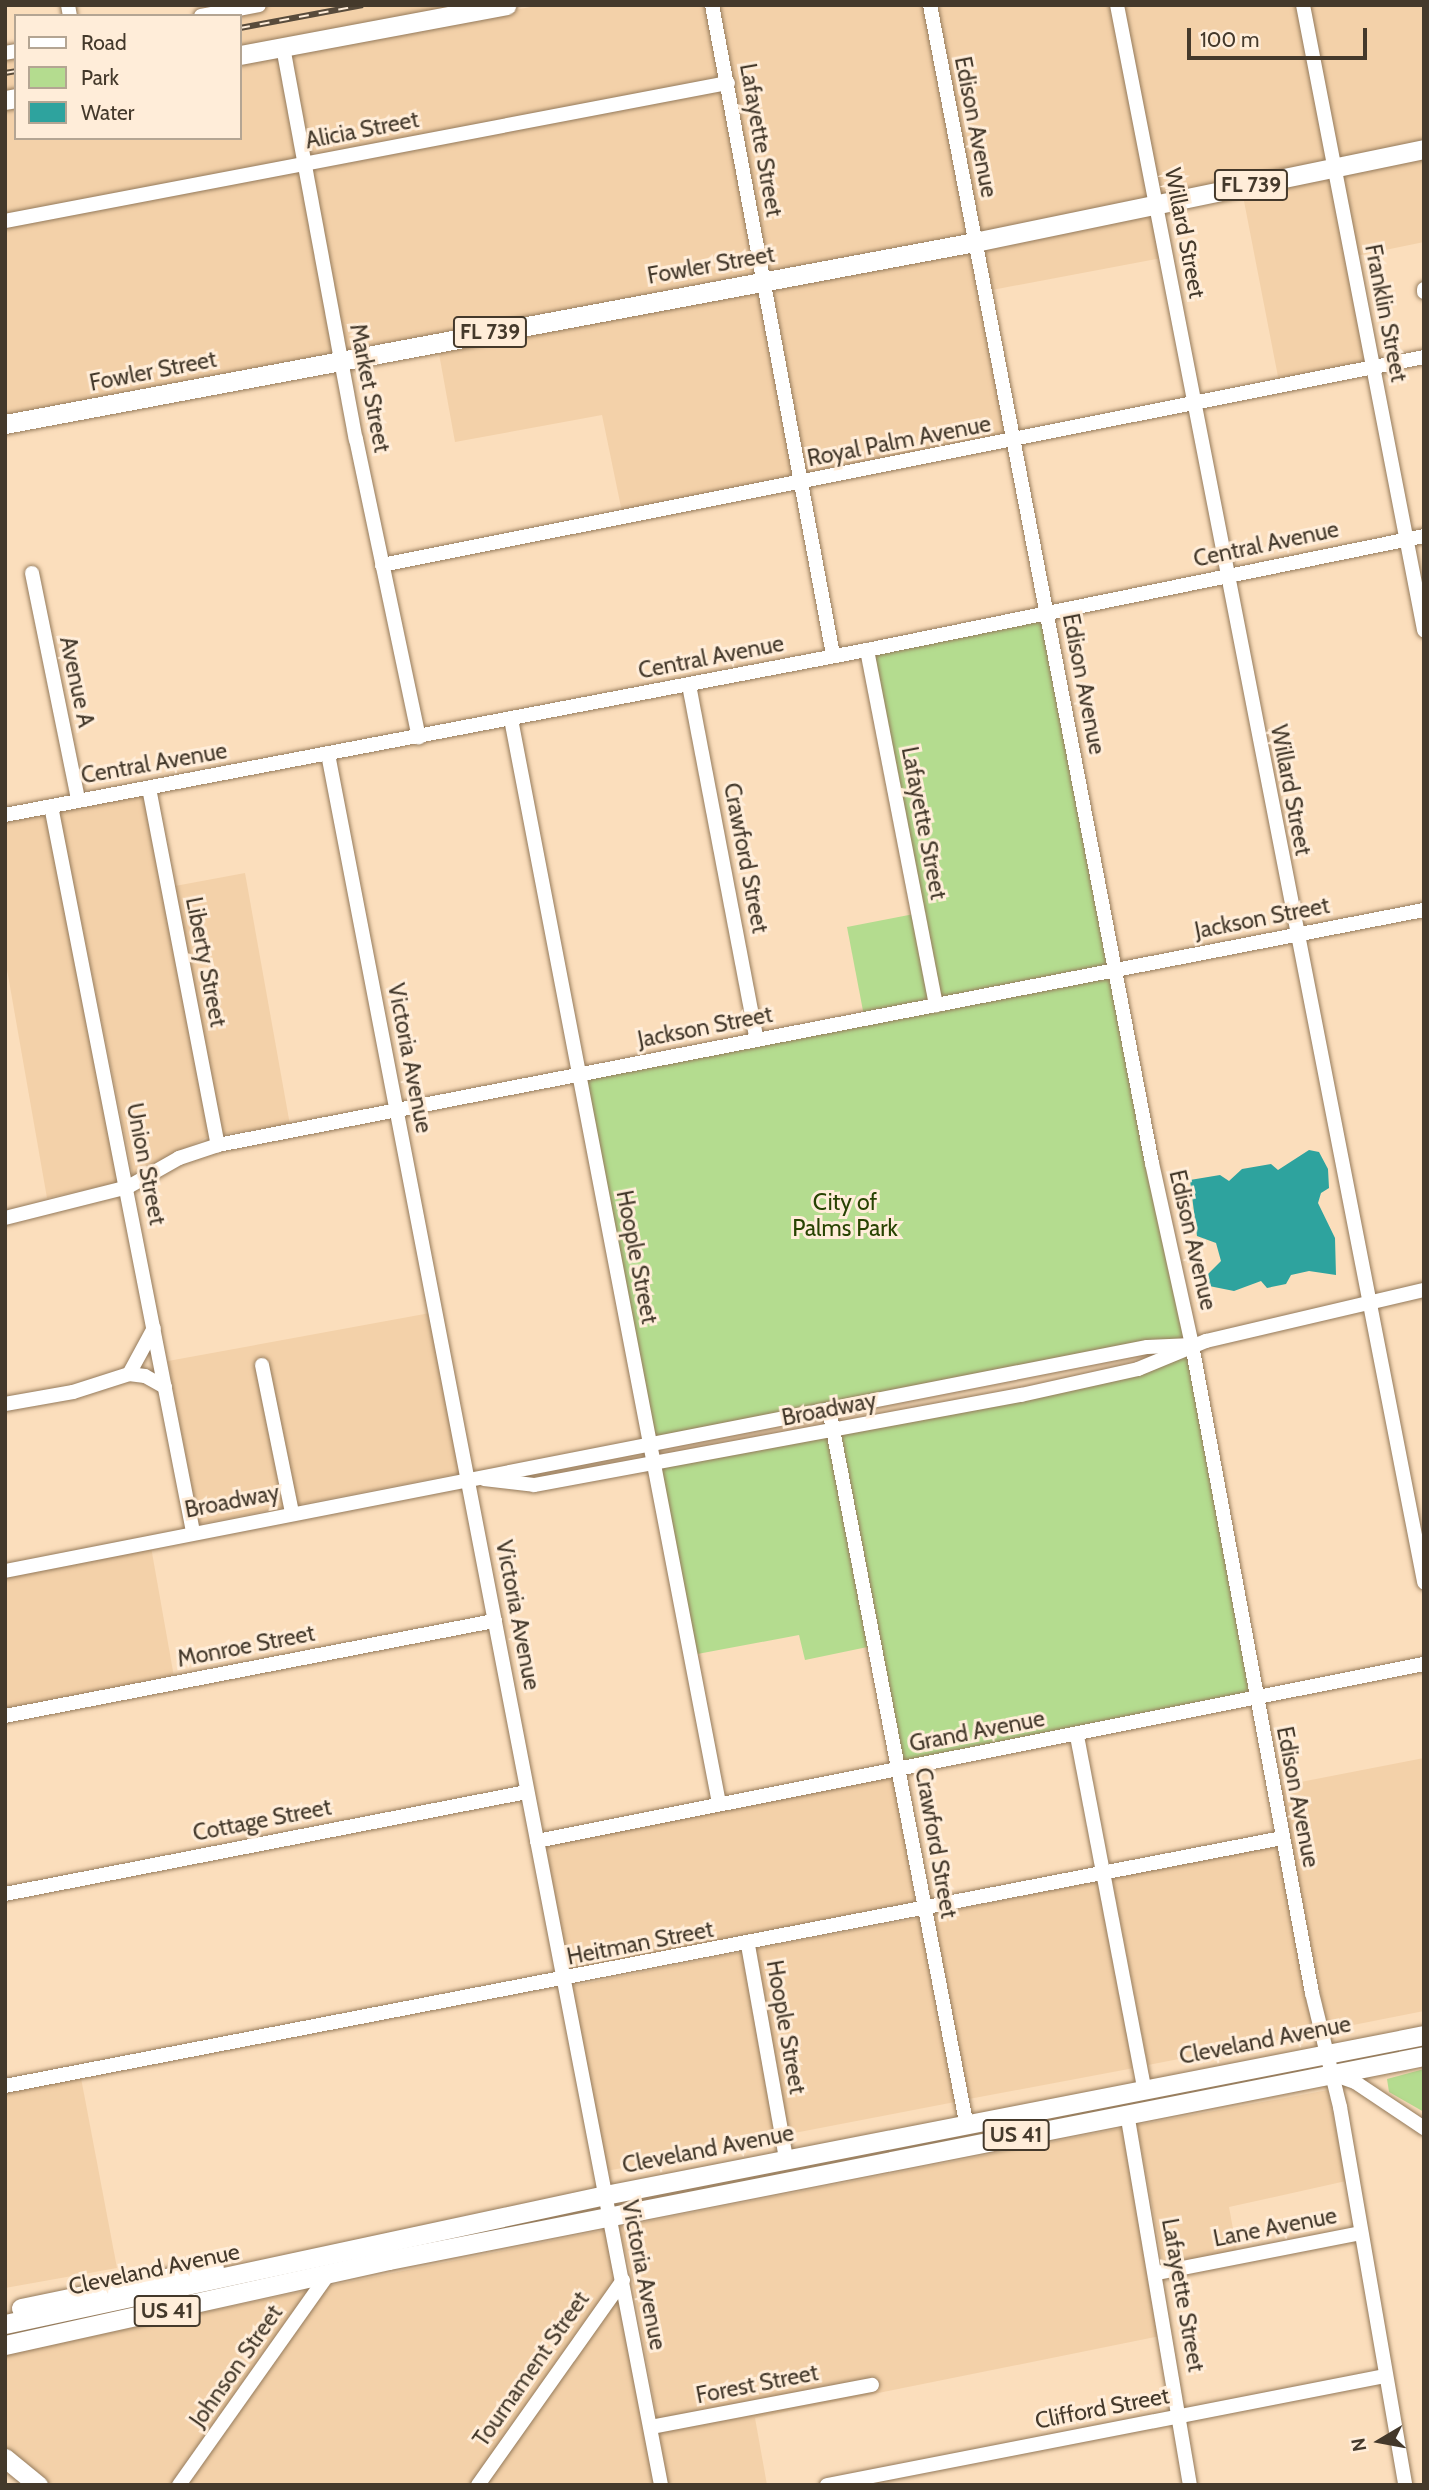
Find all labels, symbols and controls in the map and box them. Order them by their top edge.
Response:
legend [14,14,242,140]
scale bar [1191,14,1371,58]
text: 100 m [1200,27,1259,52]
text: Road [81,30,127,55]
street label: Edison Avenue [949,54,1003,200]
street label: Lafayette Street [734,61,788,219]
text: Park [81,65,119,90]
text: Water [81,100,134,125]
street label: Alicia Street [303,105,421,155]
street label: Willard Street [1159,165,1211,301]
road number: FL 739 [1212,168,1290,202]
street label: Fowler Street [645,240,777,290]
street label: Franklin Street [1359,242,1413,384]
road number: FL 739 [452,314,528,350]
street label: Market Street [344,321,396,455]
street label: Fowler Street [87,345,219,397]
street label: Royal Palm Avenue [805,410,993,472]
street label: Central Avenue [1191,515,1341,573]
street label: Edison Avenue [1057,611,1111,757]
street label: Central Avenue [636,629,786,685]
street label: Avenue A [54,634,100,730]
street label: Willard Street [1265,722,1317,858]
street label: Central Avenue [79,737,229,789]
street label: Lafayette Street [896,744,952,902]
street label: Crawford Street [718,780,774,936]
street label: Jackson Street [1192,891,1332,945]
street label: Liberty Street [180,895,232,1029]
street label: Victoria Avenue [382,981,438,1135]
street label: Jackson Street [635,1000,775,1054]
street label: Union Street [121,1101,171,1227]
street label: Edison Avenue [1163,1167,1223,1313]
street label: Hoople Street [611,1188,663,1326]
park label: City of Palms Park [792,1188,898,1242]
street label: Broadway [779,1386,879,1432]
street label: Broadway [182,1478,282,1524]
street label: Victoria Avenue [490,1538,546,1692]
street label: Monroe Street [175,1619,317,1673]
street label: Grand Avenue [907,1704,1047,1758]
street label: Edison Avenue [1271,1724,1325,1870]
street label: Crawford Street [909,1765,963,1921]
street label: Cottage Street [190,1793,334,1847]
street label: Heitman Street [564,1915,716,1971]
street label: Hoople Street [761,1958,811,2096]
street label: Cleveland Avenue [1177,2010,1353,2070]
road number: US 41 [981,2118,1051,2152]
street label: Cleveland Avenue [620,2119,796,2179]
street label: Victoria Avenue [616,2198,672,2352]
street label: Lane Avenue [1211,2201,1339,2253]
street label: Lafayette Street [1156,2216,1210,2374]
street label: Cleveland Avenue [66,2237,242,2301]
street label: Tournament Street [467,2286,595,2452]
road number: US 41 [132,2294,202,2328]
street label: Johnson Street [184,2300,288,2432]
street label: Forest Street [694,2359,820,2409]
street label: Clifford Street [1033,2381,1171,2435]
north arrow [1345,2406,1415,2476]
text: N [1346,2436,1371,2453]

